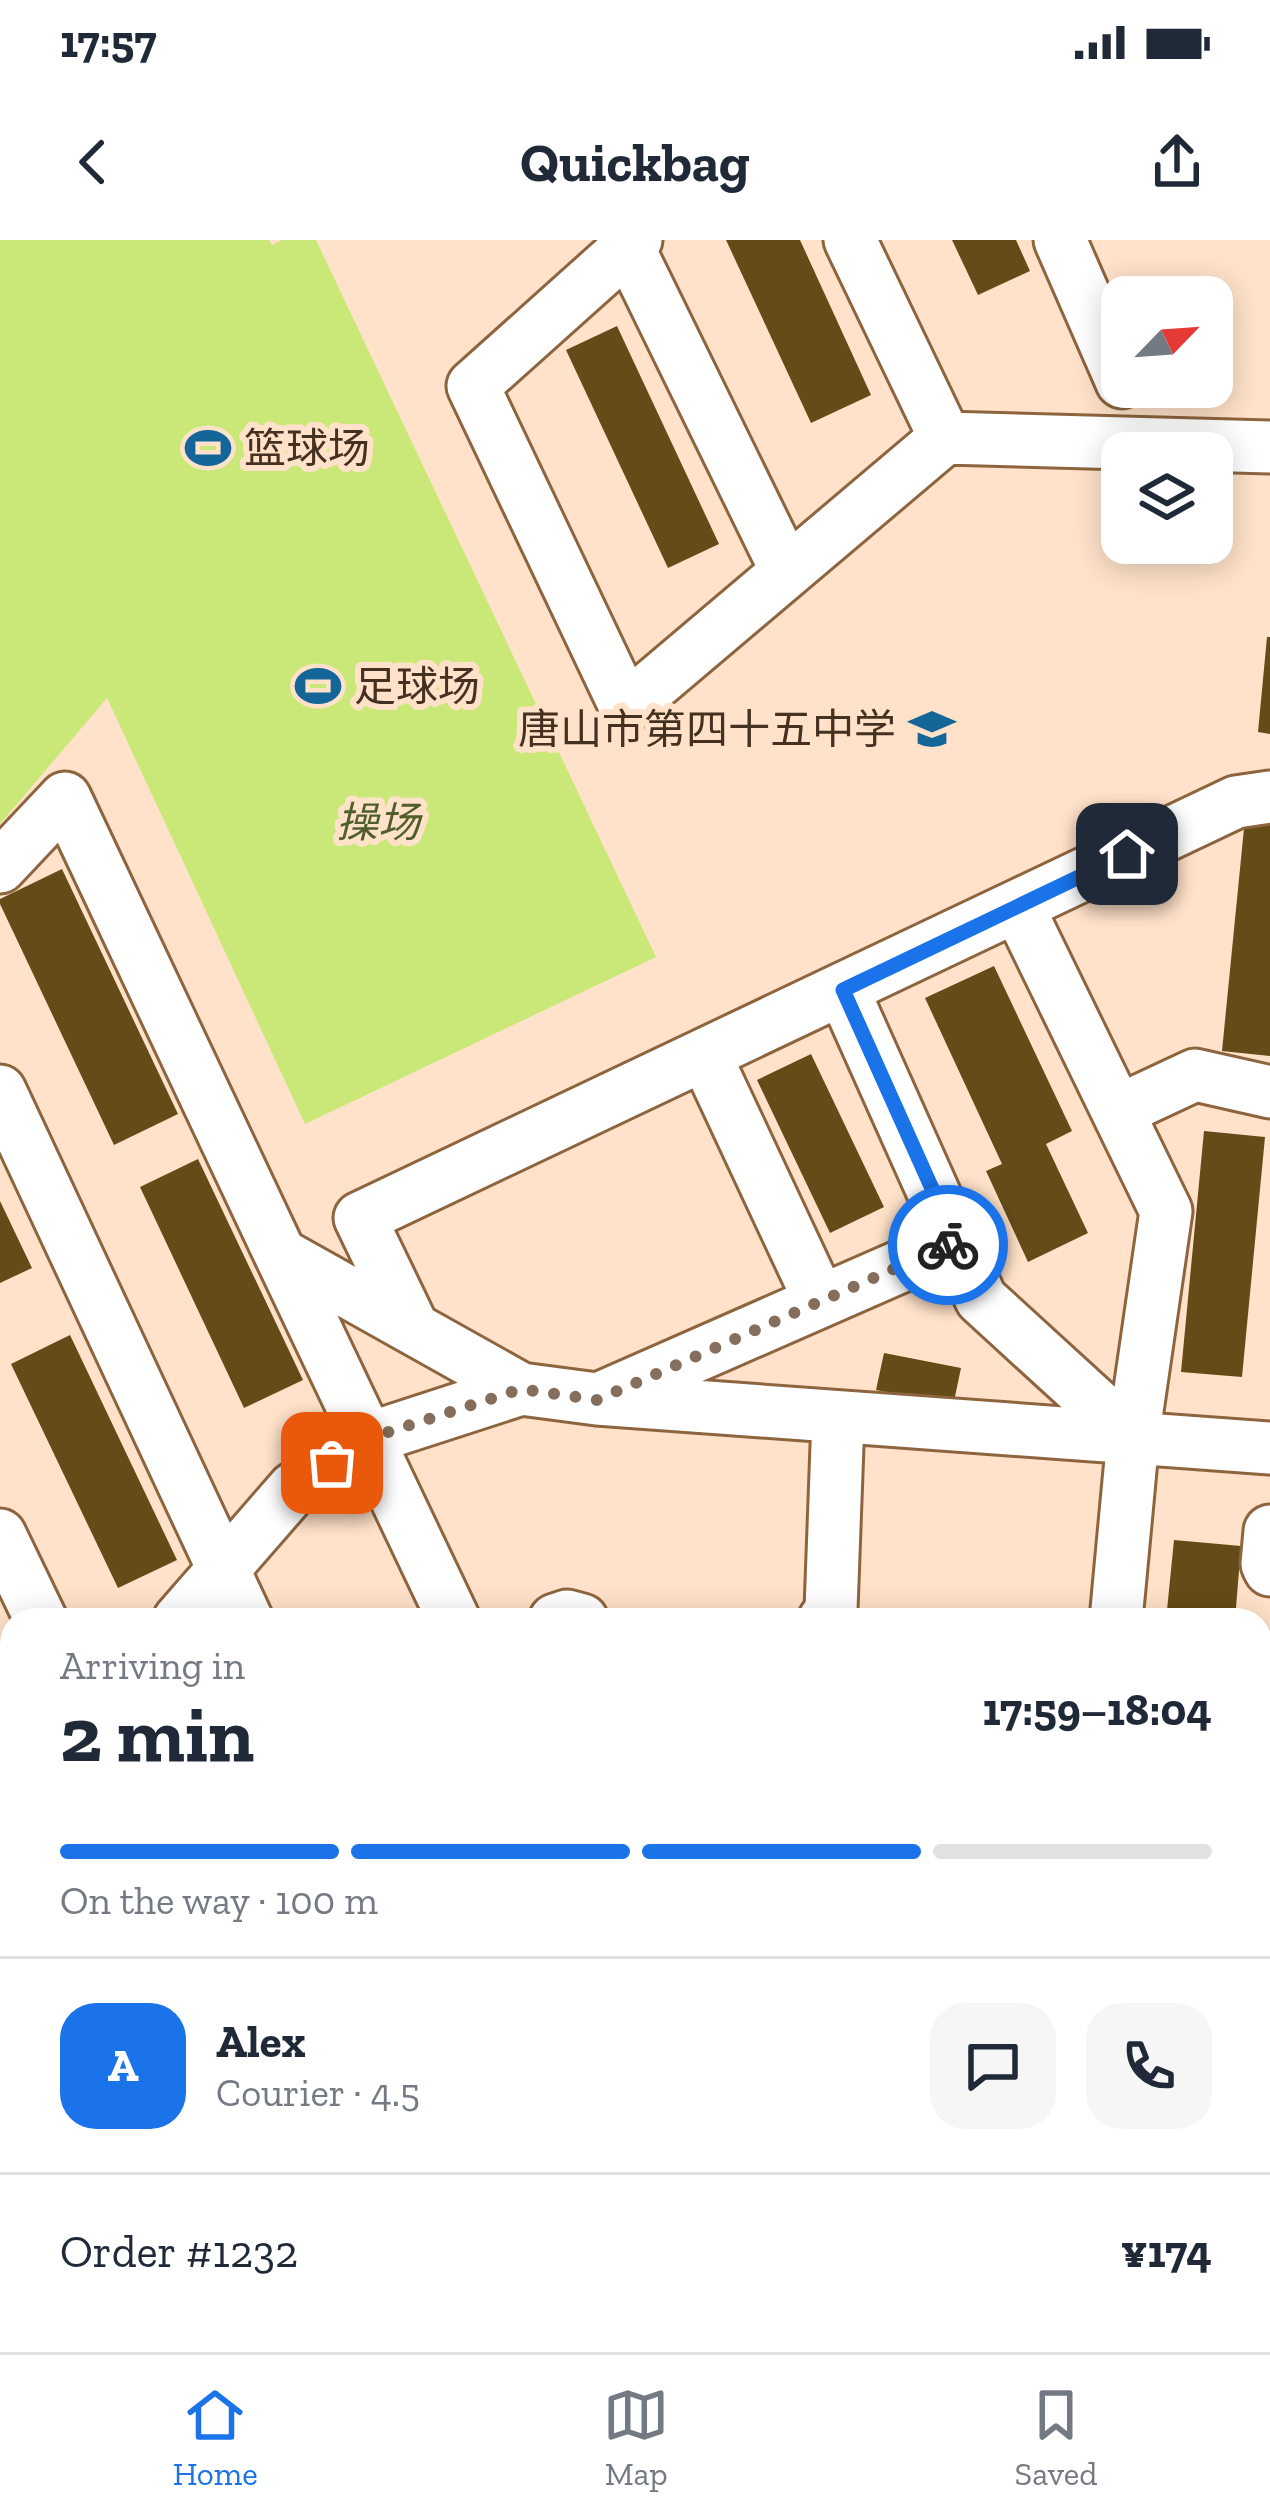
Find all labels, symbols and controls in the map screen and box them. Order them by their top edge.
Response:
text: 17:57 [60,15,156,69]
icon: back [60,129,126,195]
icon: share [1144,129,1210,195]
text: Quickbag [520,130,750,195]
north arrow [1101,276,1233,408]
map controls [1101,276,1233,564]
sports icon: 篮球场 [183,423,233,473]
place label: 篮球场 [244,423,370,474]
button: layers [1101,432,1233,564]
sports icon: 足球场 [293,661,343,711]
place label: 足球场 [354,661,480,712]
place label: 唐山市第四十五中学 [518,704,896,755]
school or university icon: 唐山市第四十五中学 [907,704,957,754]
park label: 操场 [336,797,423,848]
pin [1076,803,1178,905]
icon: home [1094,821,1160,887]
courier [888,1185,1008,1305]
icon: bike [915,1212,981,1278]
pin [281,1412,383,1514]
icon: bag [299,1430,365,1496]
text: Arriving in [60,1642,245,1689]
text: 17:59–18:04 [982,1683,1212,1737]
text: 2 min [60,1687,254,1781]
text: On the way · 100 m [60,1877,378,1924]
button: chat [930,2003,1056,2129]
button: phone [1086,2003,1212,2129]
text: Alex [216,2015,306,2069]
text: A [108,2039,138,2093]
text: Courier · 4.5 [216,2069,420,2116]
text: Order #1232 [60,2225,298,2279]
text: ¥174 [1121,2225,1212,2279]
tab: Home [173,2382,258,2493]
tab: Map [603,2382,669,2493]
tab: Saved [1015,2382,1097,2493]

